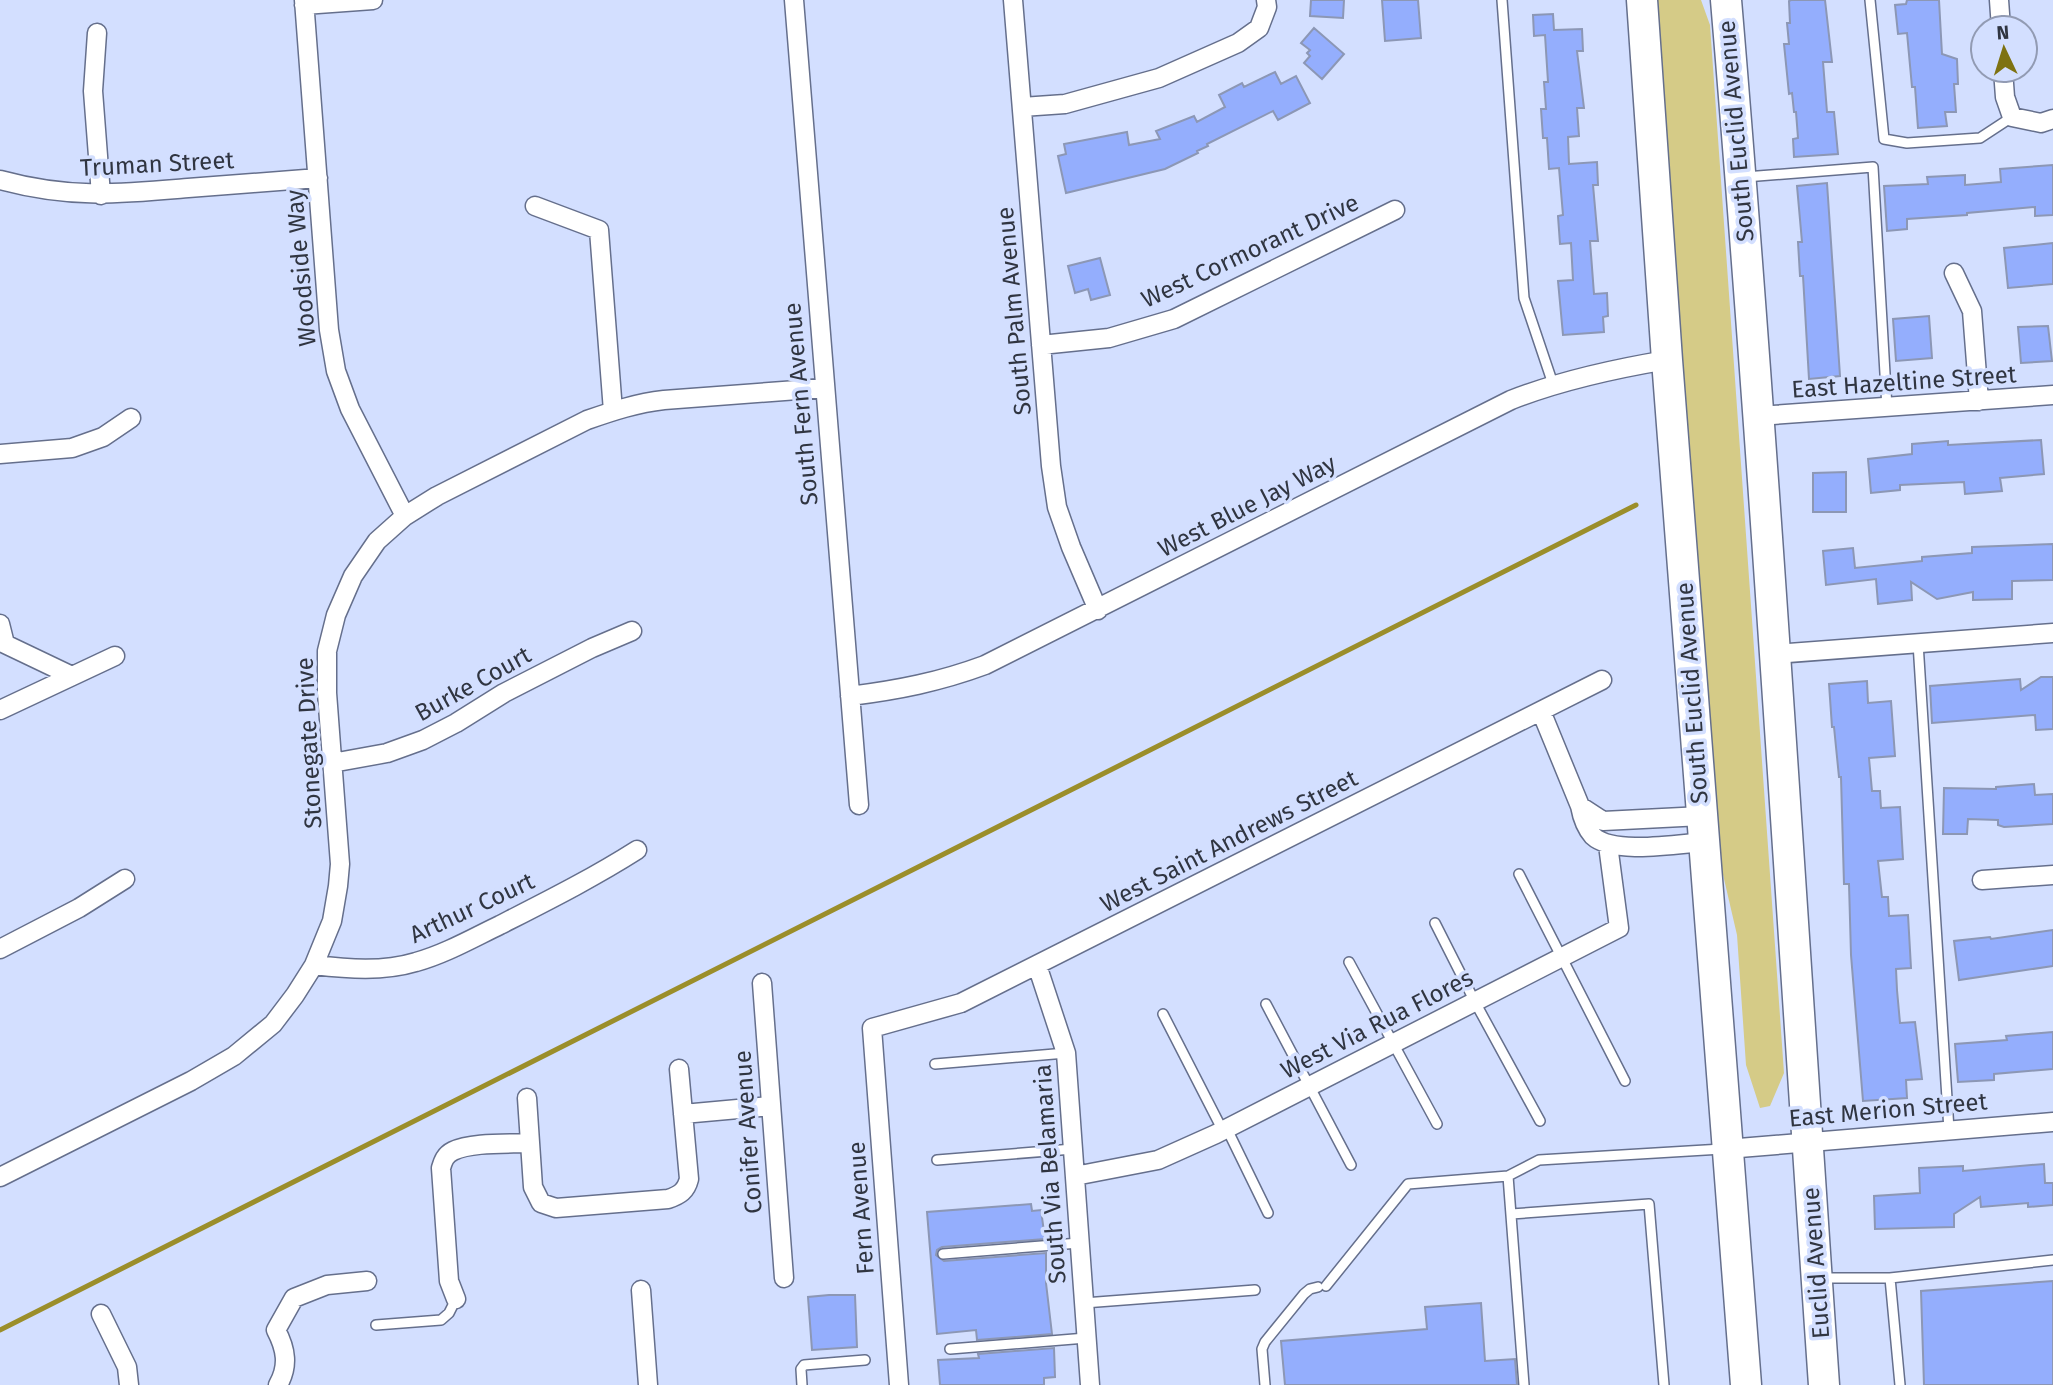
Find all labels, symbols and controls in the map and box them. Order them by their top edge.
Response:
north arrow [1969,14,2039,84]
street label: South Euclid Avenue [1712,19,1760,243]
text: N [1996,21,2010,44]
street label: Truman Street [79,146,235,182]
street label: Woodside Way [280,188,322,348]
street label: West Cormorant Drive [1137,188,1363,314]
street label: South Palm Avenue [991,206,1037,416]
street label: South Fern Avenue [778,301,824,507]
street label: East Hazeltine Street [1791,360,2018,404]
street label: West Blue Jay Way [1153,449,1341,563]
street label: South Euclid Avenue [1670,581,1714,805]
street label: Burke Court [410,641,536,727]
street label: Stonegate Drive [291,657,327,829]
street label: West Saint Andrews Street [1096,764,1362,918]
street label: Arthur Court [405,867,539,949]
street label: West Via Rua Flores [1276,963,1478,1085]
street label: Conifer Avenue [728,1049,768,1215]
street label: South Via Belamaria [1028,1063,1072,1285]
street label: East Merion Street [1788,1087,1989,1133]
street label: Fern Avenue [842,1140,880,1276]
street label: Euclid Avenue [1797,1186,1835,1340]

